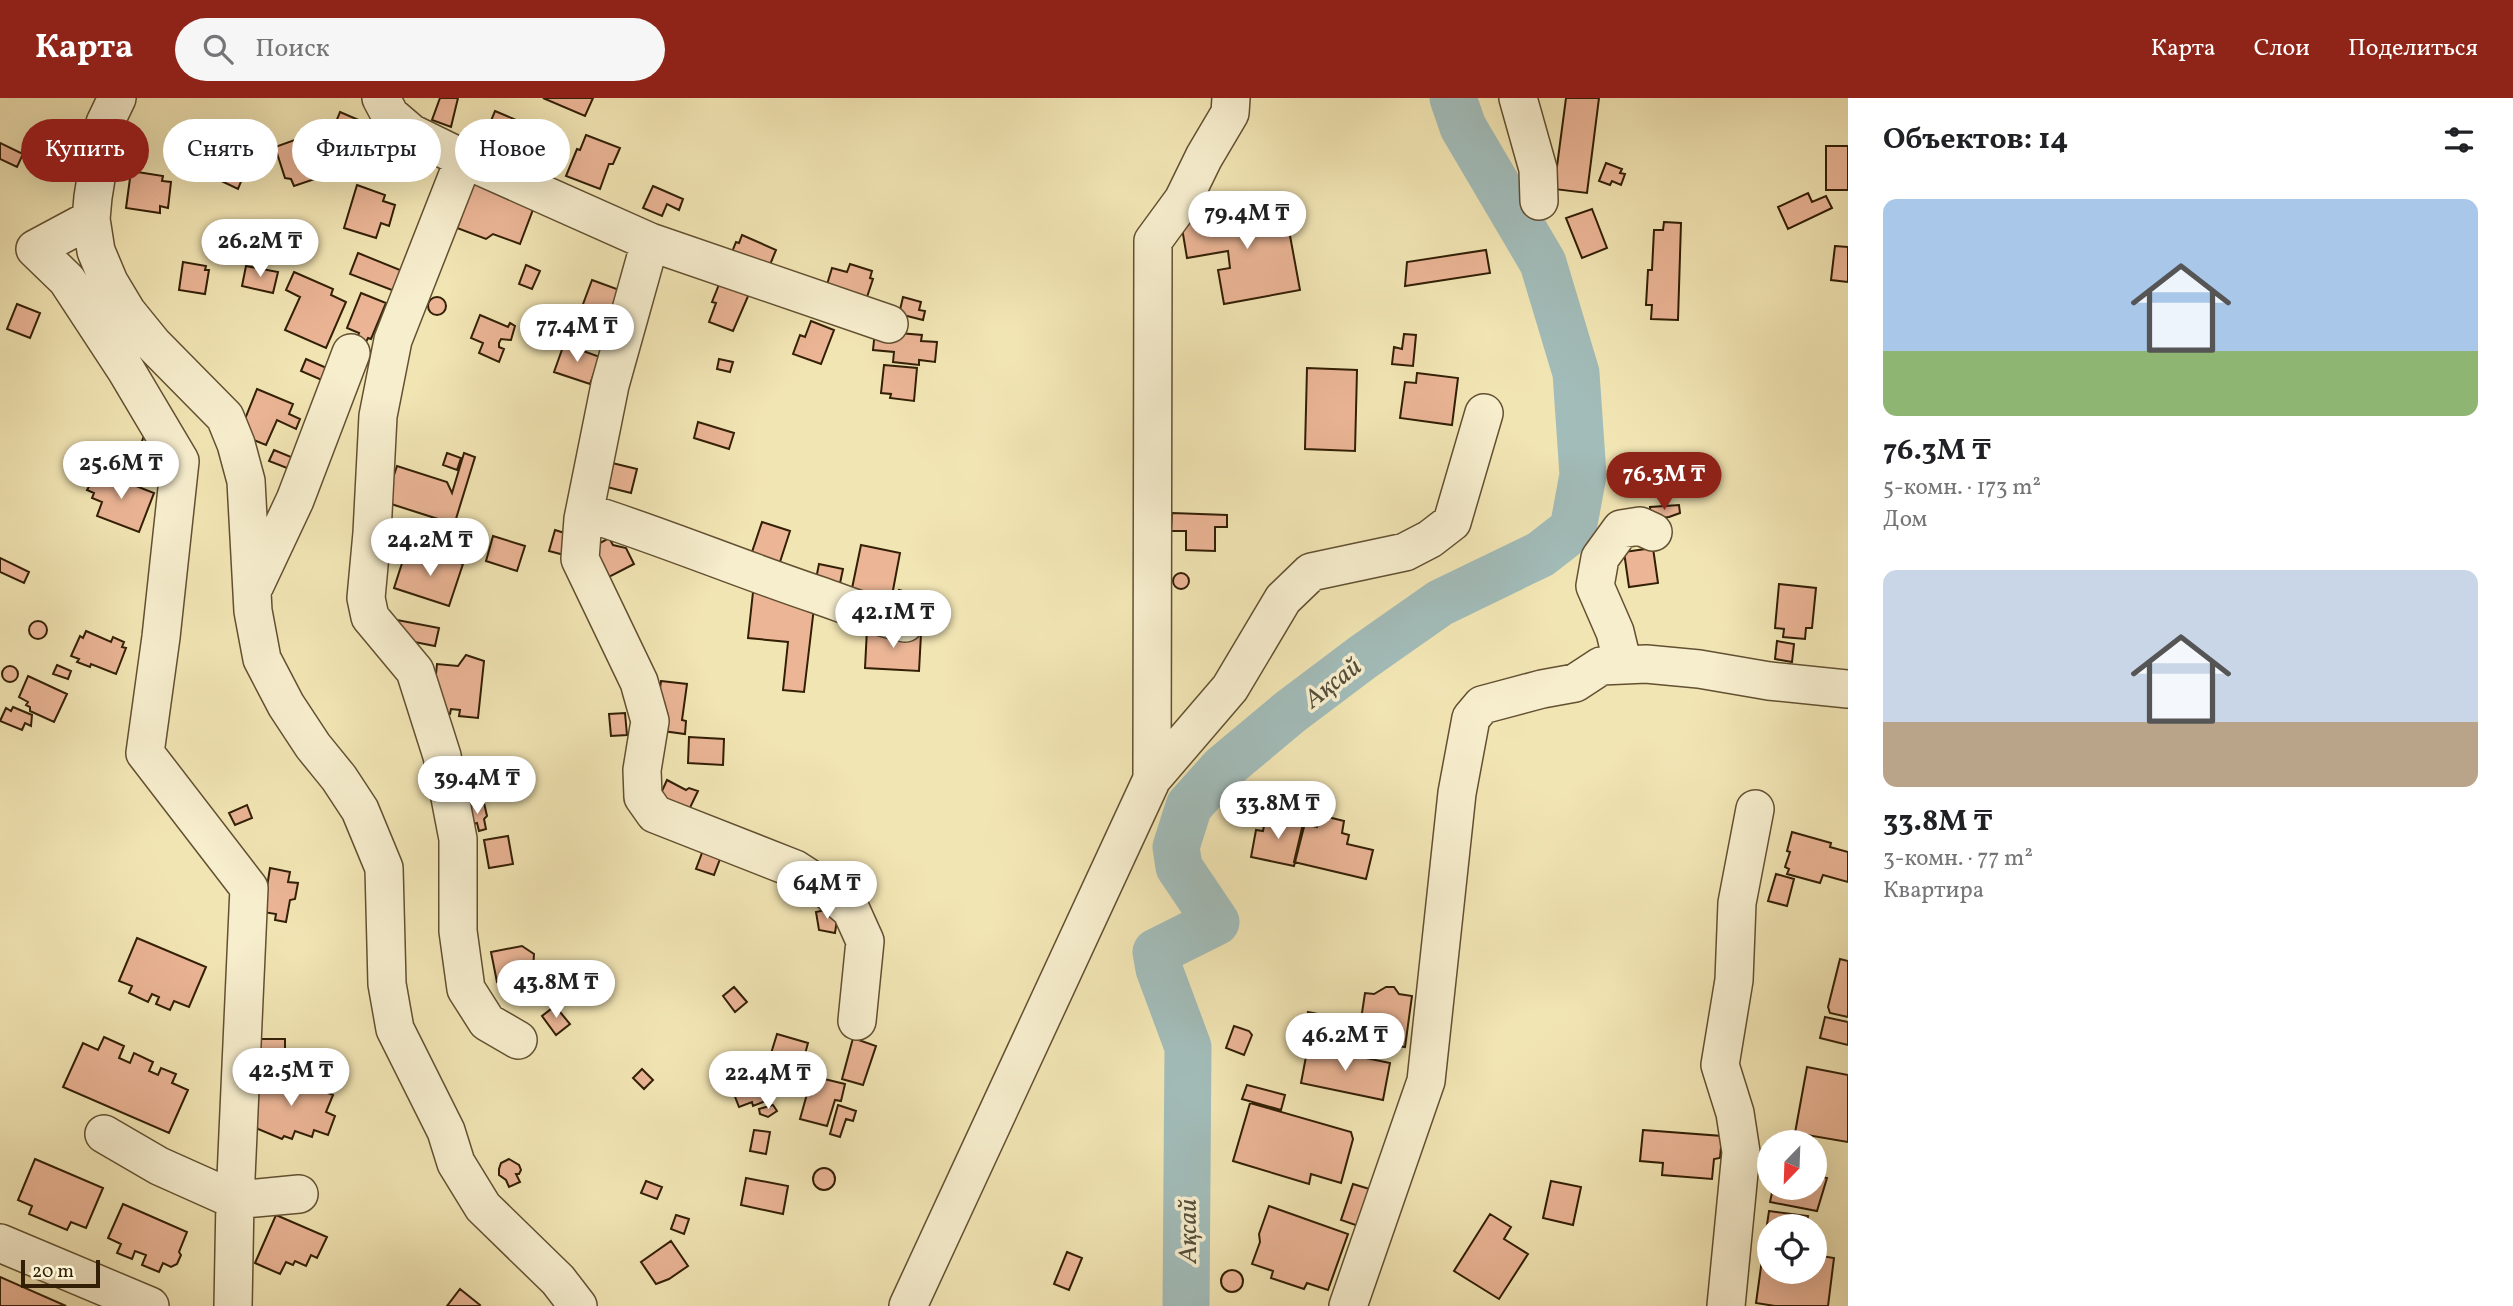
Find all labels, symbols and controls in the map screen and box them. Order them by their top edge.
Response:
search box [175,18,665,81]
text: Карта [35,26,133,72]
icon: search [199,30,237,68]
text: Поиск [255,31,330,67]
text: Карта [2151,32,2216,66]
text: Слои [2254,32,2310,66]
text: Поделиться [2348,32,2478,66]
chip: Купить [21,119,149,182]
chip: Снять [163,119,278,182]
chip: Фильтры [292,119,441,182]
chip: Новое [455,119,570,182]
text: Объектов: 14 [1883,119,2068,161]
icon: filters [2440,121,2478,159]
pin: 79.4M ₸ [1182,192,1312,251]
text: 79.4M ₸ [1204,198,1290,230]
pin: 26.2M ₸ [195,220,325,279]
text: 26.2M ₸ [218,226,302,258]
icon: home [2118,245,2244,371]
pin: 77.4M ₸ [512,304,642,364]
text: 77.4M ₸ [536,311,618,343]
text: 76.3M ₸ [1883,430,1991,472]
pin: 25.6M ₸ [56,442,186,501]
text: 25.6M ₸ [79,448,163,480]
pin: 76.3M ₸ [1599,452,1729,512]
text: 76.3M ₸ [1622,459,1706,491]
text: 5-комн. · 173 m² [1883,472,2041,504]
text: Дом [1883,504,1927,536]
pin: 24.2M ₸ [365,518,495,578]
text: 24.2M ₸ [387,525,473,557]
pin: 42.1M ₸ [828,590,958,650]
text: 42.1M ₸ [851,597,935,629]
icon: home [2118,616,2244,742]
water label: Ақсай [1296,650,1370,718]
pin: 39.4M ₸ [412,756,542,816]
text: 39.4M ₸ [434,763,520,795]
pin: 33.8M ₸ [1213,782,1343,841]
text: 33.8M ₸ [1236,788,1320,820]
text: 33.8M ₸ [1883,801,1993,843]
text: 3-комн. · 77 m² [1883,843,2033,875]
pin: 64M ₸ [778,862,876,921]
text: 64M ₸ [793,868,861,900]
text: Квартира [1883,875,1984,907]
pin: 43.8M ₸ [491,960,621,1020]
text: 43.8M ₸ [513,967,599,999]
pin: 46.2M ₸ [1280,1014,1410,1073]
text: 46.2M ₸ [1302,1020,1388,1052]
pin: 42.5M ₸ [226,1048,356,1108]
pin: 22.4M ₸ [703,1052,833,1111]
text: 42.5M ₸ [248,1055,334,1087]
text: 22.4M ₸ [725,1058,811,1090]
north arrow [1757,1130,1827,1200]
map controls [1757,1130,1827,1284]
water label: Ақсай [1171,1199,1207,1264]
button: locate [1757,1214,1827,1284]
scale bar [21,1257,100,1289]
text: 20 m [32,1259,74,1285]

